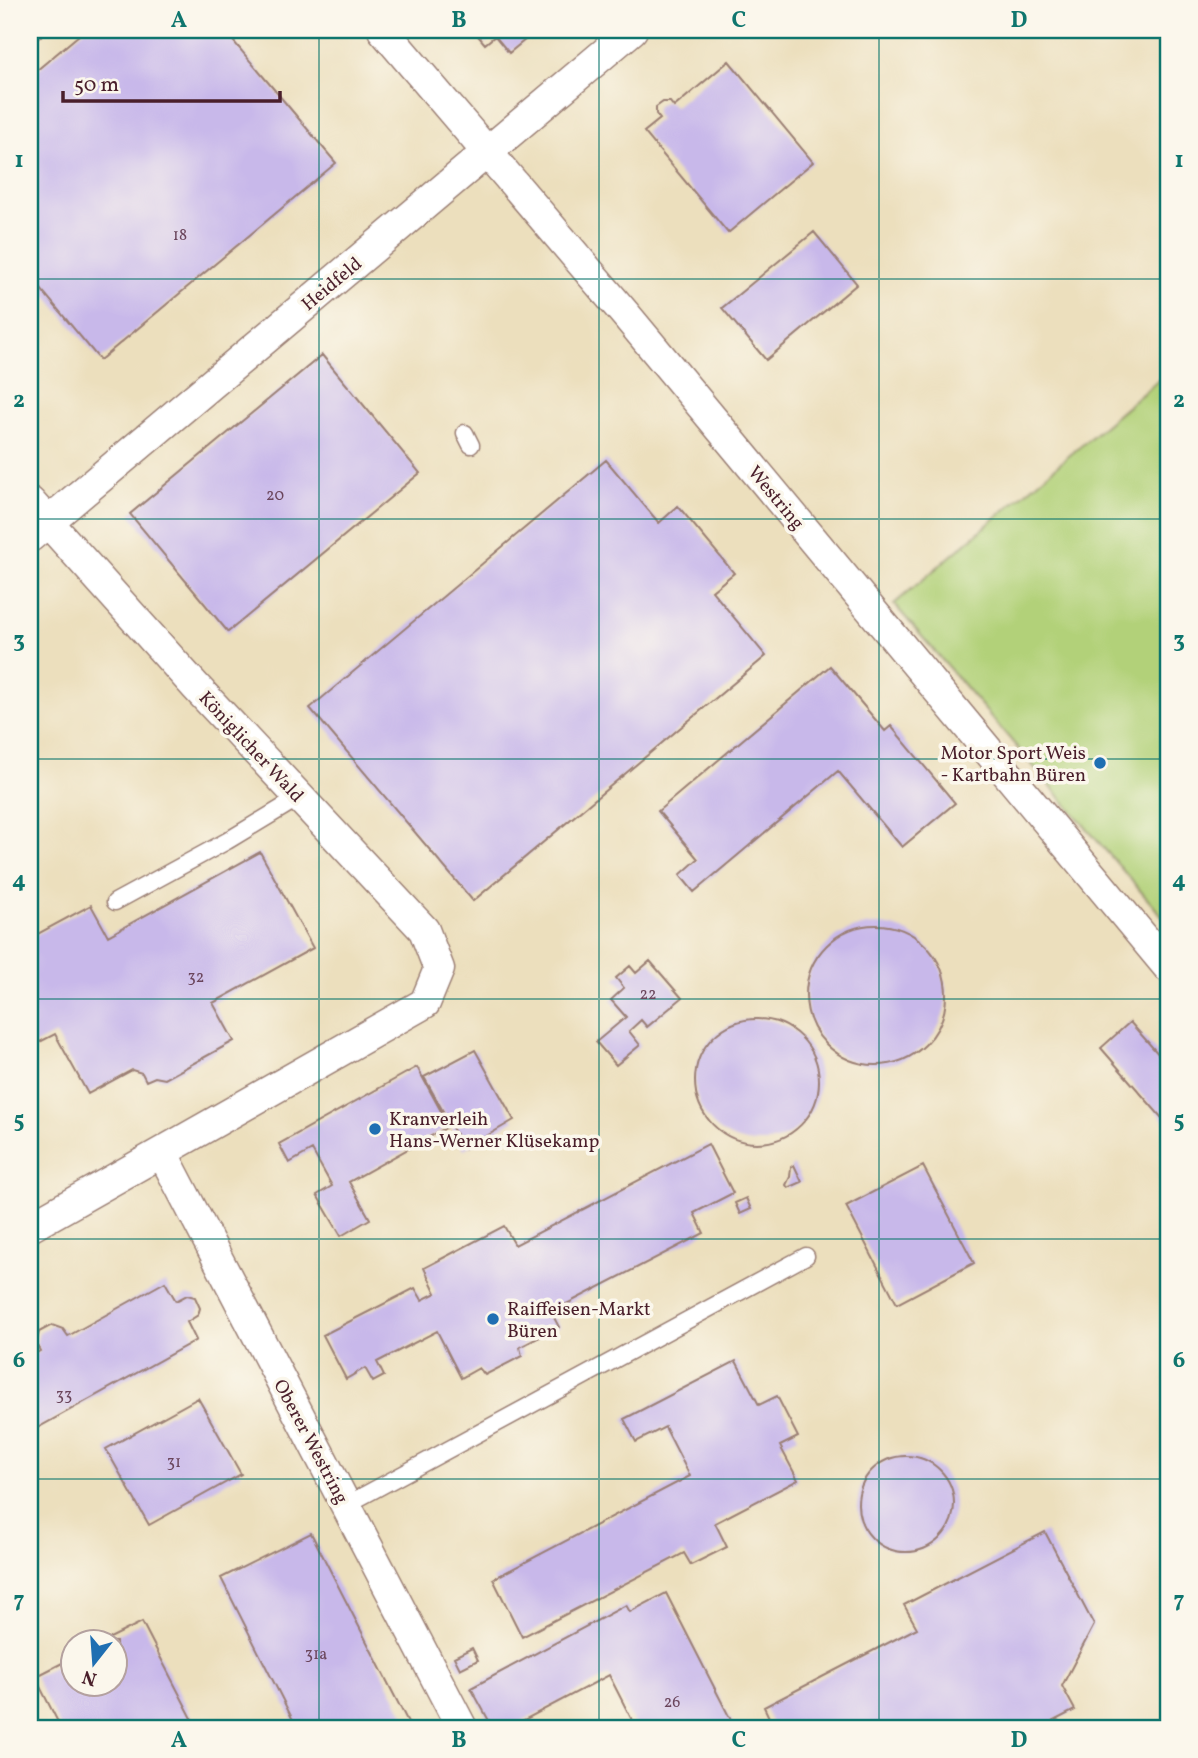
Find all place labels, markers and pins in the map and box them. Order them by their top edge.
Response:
place label: Motor Sport Weis - Kartbahn Büren [940,741,1086,789]
marker: Motor Sport Weis - Kartbahn Büren [1092,755,1108,771]
place label: Kranverleih Hans-Werner Klüsekamp [389,1107,600,1155]
marker: Kranverleih Hans-Werner Klüsekamp [367,1121,383,1137]
place label: Raiffeisen-Markt Büren [507,1297,651,1345]
marker: Raiffeisen-Markt Büren [485,1311,501,1327]

